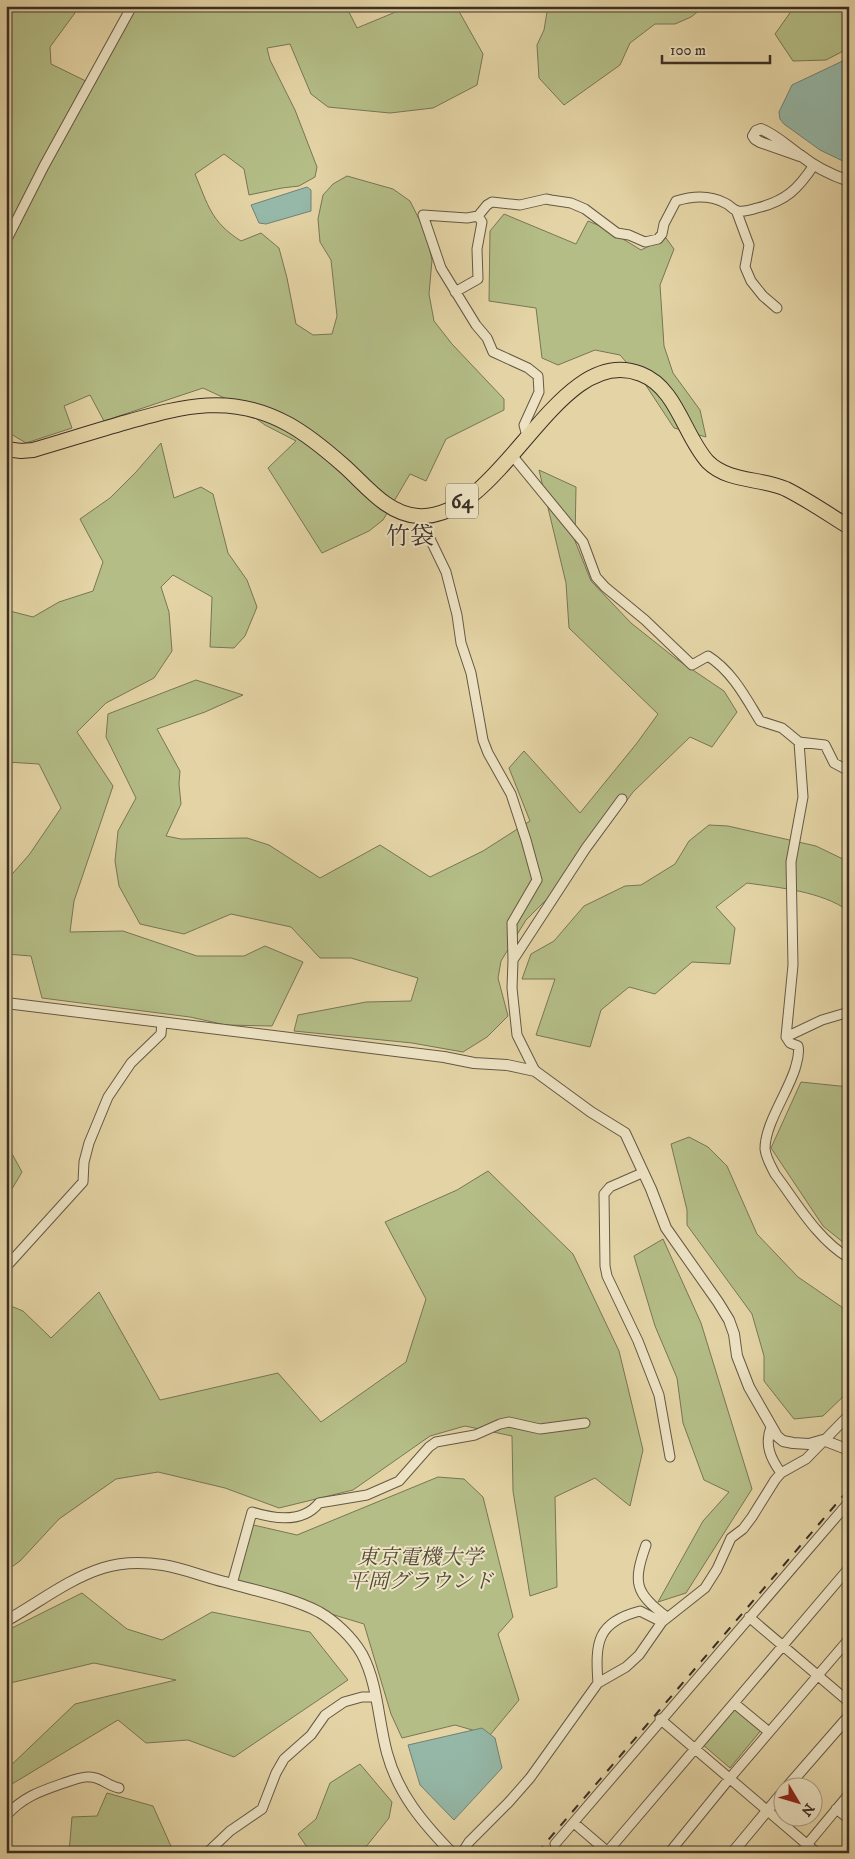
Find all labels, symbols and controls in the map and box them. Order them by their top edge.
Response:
scale bar [662,32,770,64]
text: 100 m [670,41,706,60]
road number: 64 [446,484,478,518]
district label: 竹袋 [386,522,434,552]
park label: 東京電機大学 平岡グラウンド [347,1545,494,1595]
north arrow [772,1776,822,1826]
text: N [797,1799,818,1820]

